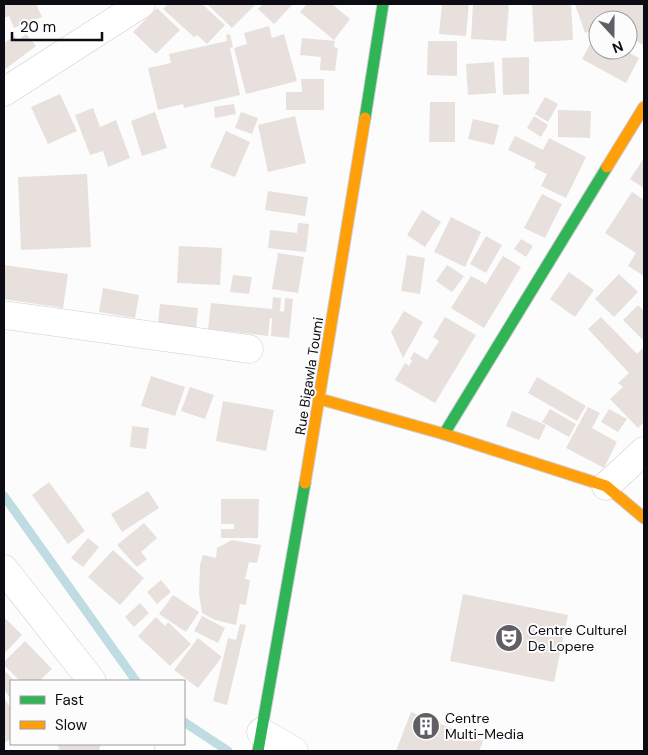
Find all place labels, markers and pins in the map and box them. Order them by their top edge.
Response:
place label: Centre Culturel De Lopere [528,621,627,655]
theatre icon: Centre Culturel De Lopere [494,623,524,653]
place label: Centre Multi-Media [445,709,524,743]
building icon: Centre Multi-Media [411,711,441,741]

